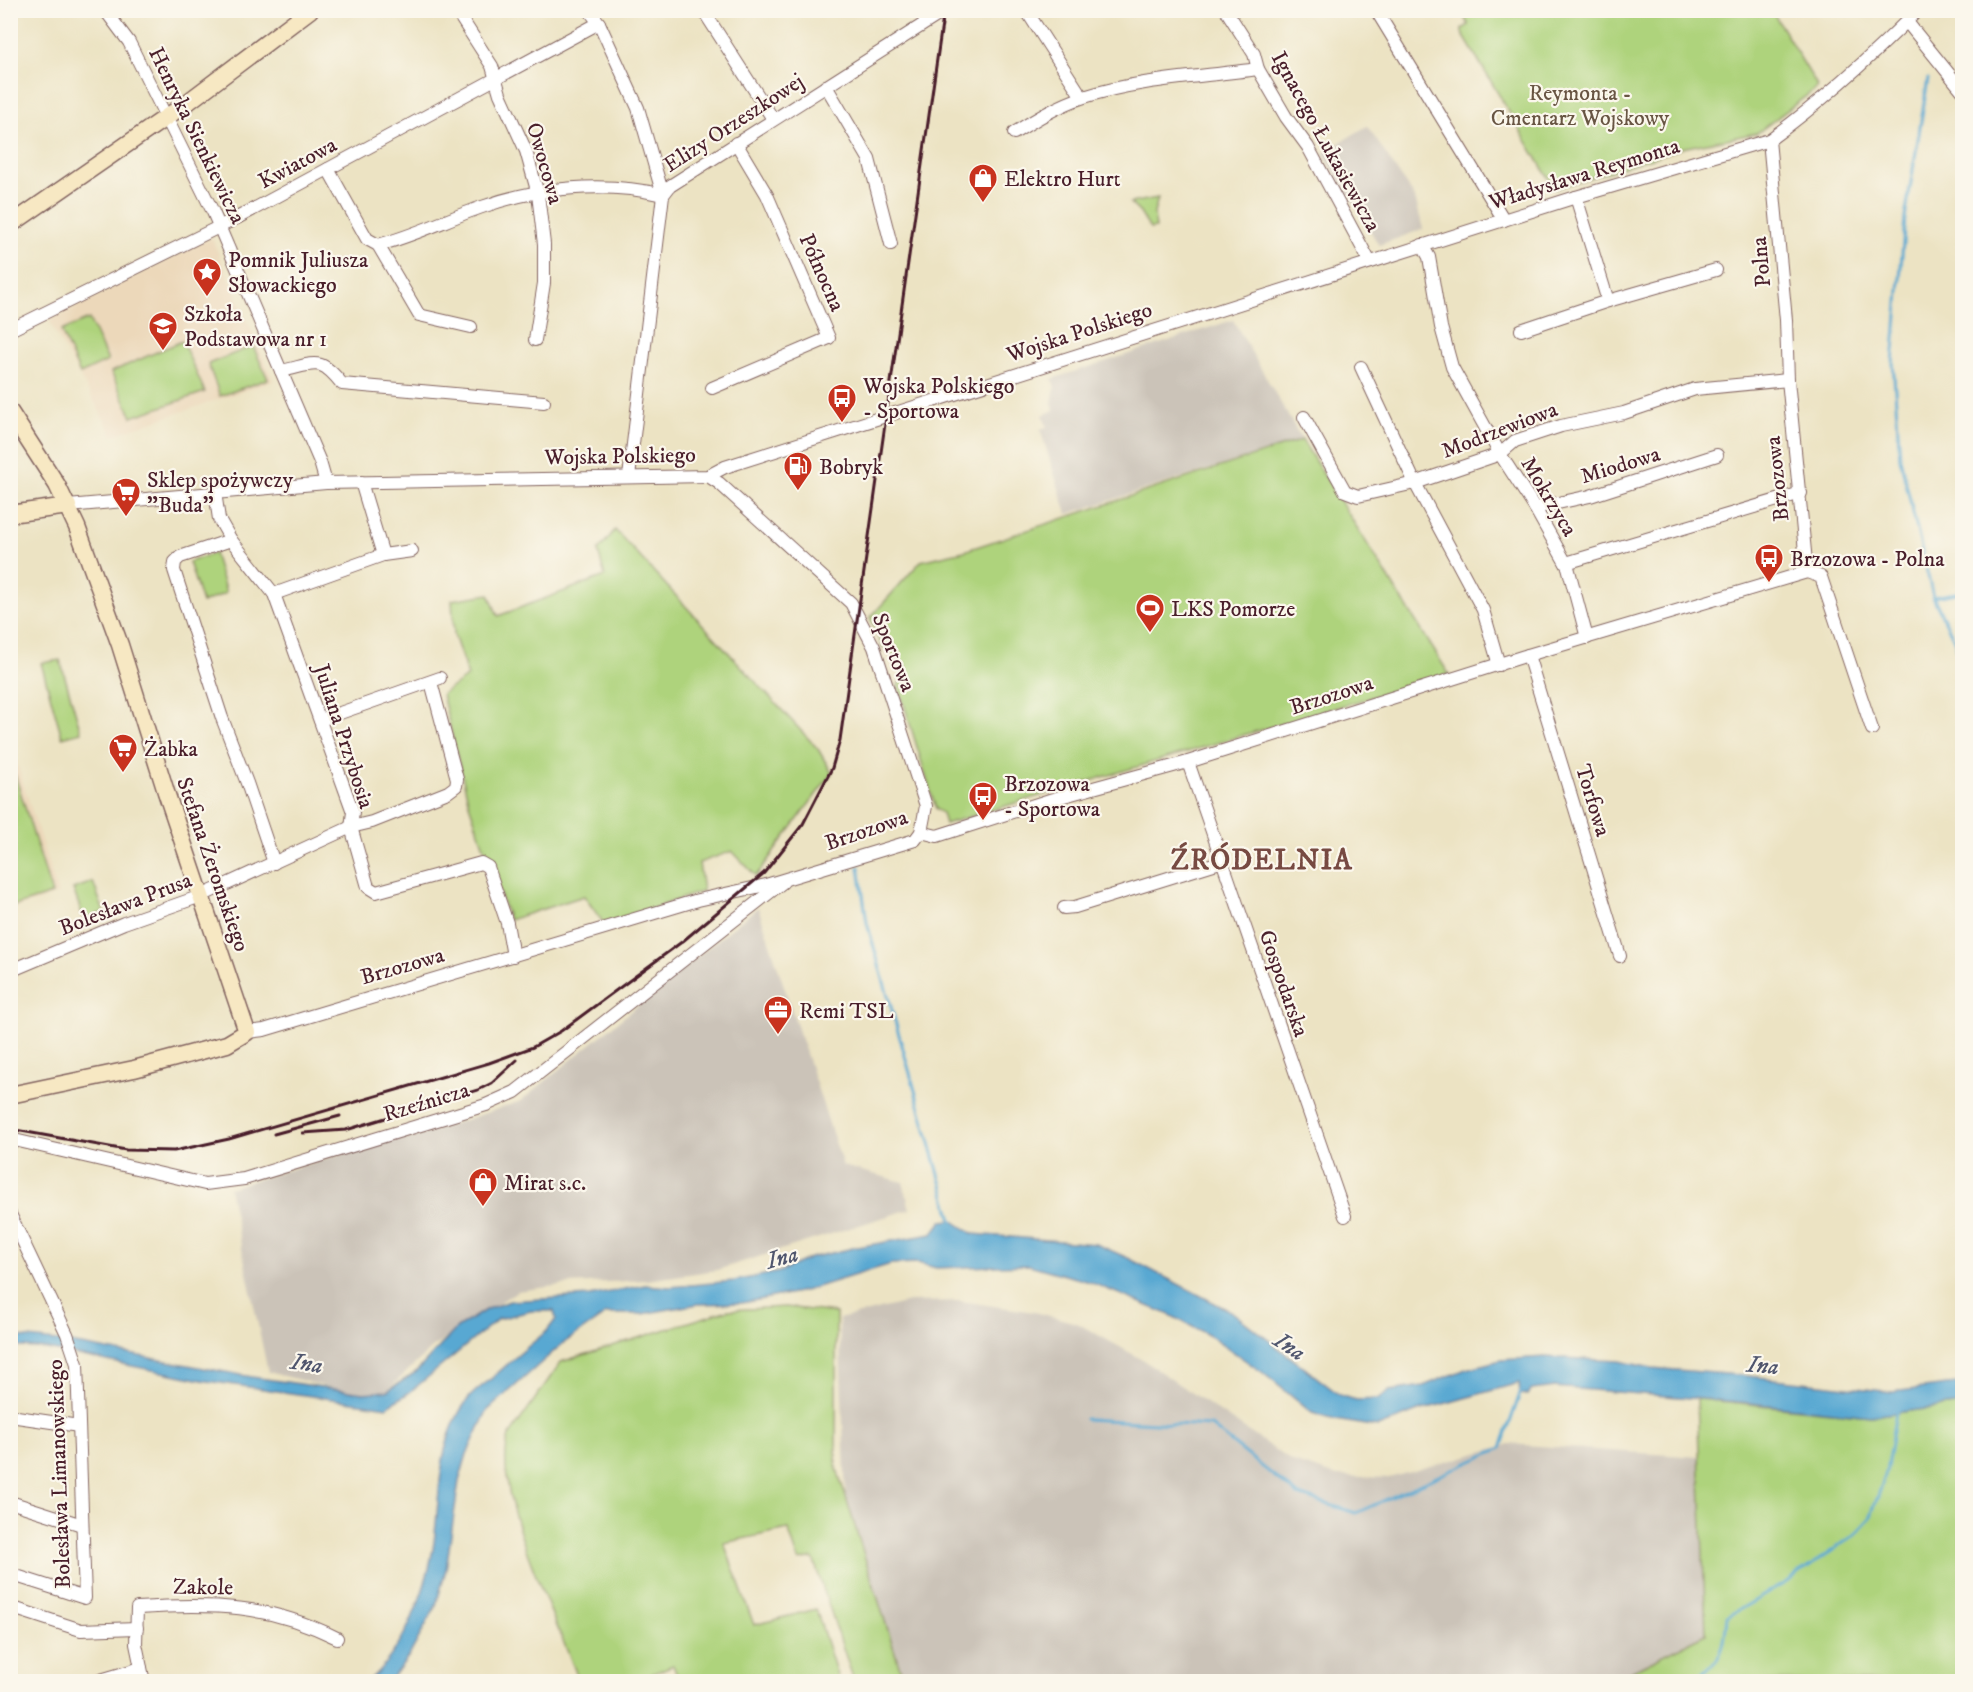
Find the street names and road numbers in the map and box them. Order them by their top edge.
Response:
street label: Henryka Sienkiewicza [142,43,252,229]
street label: Ignacego Łukasiewicza [1265,47,1387,237]
street label: Elizy Orzeszkowej [659,68,809,179]
street label: Owocowa [520,119,569,208]
street label: Kwiatowa [254,131,342,195]
street label: Władysława Reymonta [1485,132,1684,217]
street label: Północna [793,230,851,316]
street label: Polna [1746,235,1777,288]
street label: Wojska Polskiego [1002,296,1156,369]
street label: Modrzewiowa [1438,396,1562,465]
street label: Brzozowa [1760,434,1795,523]
street label: Miodowa [1577,440,1664,490]
street label: Wojska Polskiego [543,442,696,471]
street label: Mokrzyca [1514,452,1583,542]
street label: Sportowa [866,609,922,696]
street label: Juliana Przybosia [307,659,380,813]
street label: Brzozowa [1286,669,1377,722]
street label: Torfowa [1569,761,1616,840]
street label: Stefana Żeromskiego [170,774,255,955]
street label: Brzozowa [822,803,912,857]
street label: Bolesława Prusa [55,867,196,942]
street label: Gospodarska [1253,926,1315,1041]
street label: Brzozowa [357,941,448,991]
street label: Rzeźnicza [380,1076,473,1128]
street label: Bolesława Limanowskiego [42,1359,77,1589]
street label: Zakole [173,1573,233,1602]

